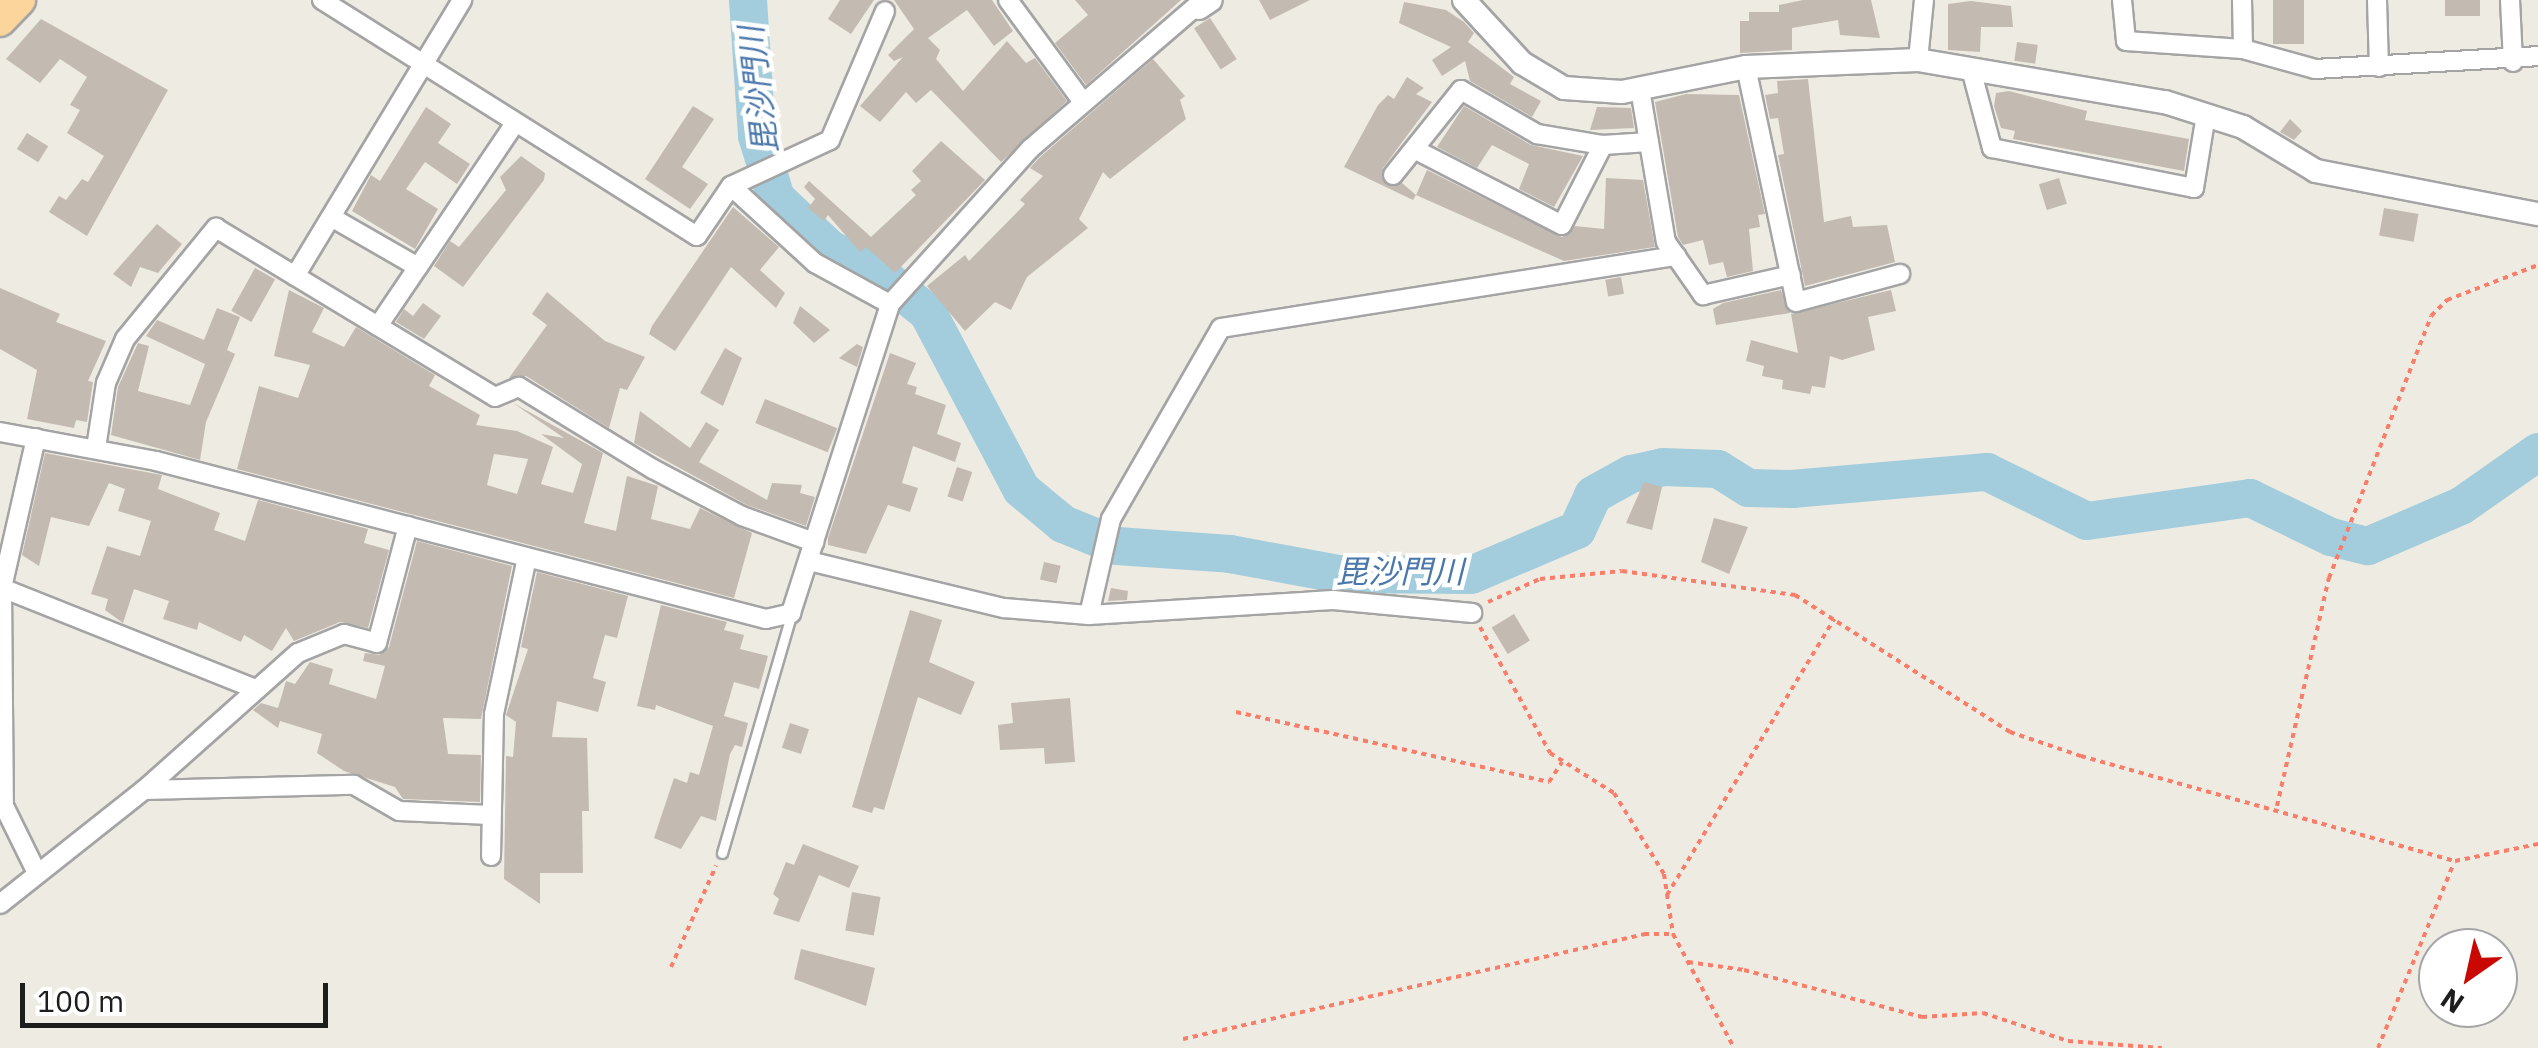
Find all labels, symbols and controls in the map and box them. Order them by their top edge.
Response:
water label: 毘沙門川 [731,24,785,156]
water label: 毘沙門川 [1336,552,1464,590]
north arrow [2418,928,2518,1028]
scale bar [25,963,332,1025]
text: 100 m [37,981,124,1020]
text: N [2433,981,2471,1023]

